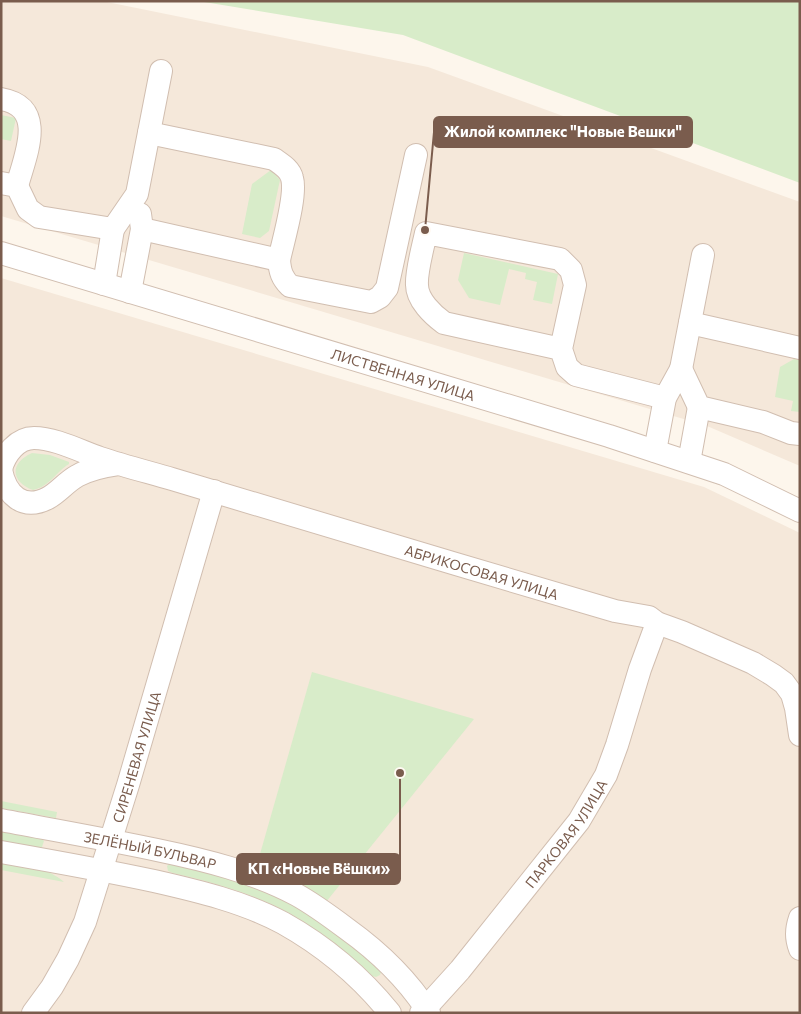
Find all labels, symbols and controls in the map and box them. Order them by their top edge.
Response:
callout: Жилой комплекс "Новые Вешки" [434,117,692,147]
text: Жилой комплекс "Новые Вешки" [444,122,682,140]
street label: ЛИСТВЕННАЯ УЛИЦА [329,344,477,404]
street label: АБРИКОСОВАЯ УЛИЦА [403,541,561,603]
street label: СИРЕНЕВАЯ УЛИЦА [108,689,164,825]
street label: ПАРКОВАЯ УЛИЦА [521,776,610,891]
street label: ЗЕЛЁНЫЙ БУЛЬВАР [83,827,218,872]
callout: КП «Новые Вёшки» [237,854,400,884]
text: КП «Новые Вёшки» [248,859,391,877]

